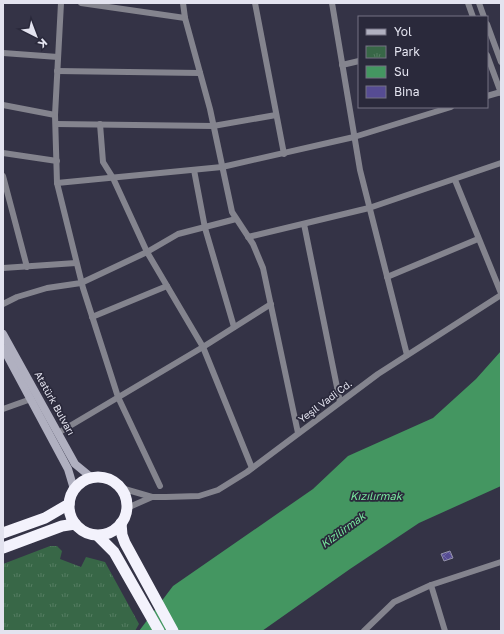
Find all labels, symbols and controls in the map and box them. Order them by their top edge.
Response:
north arrow [16,16,56,56]
legend [358,16,488,108]
text: Yol [394,24,412,39]
text: K [36,36,50,51]
text: Park [394,44,420,59]
text: Su [394,64,409,79]
text: Bina [394,84,419,99]
street label: Atatürk Bulvarı [32,369,78,437]
street label: Yeşil Vadi Cd. [296,377,354,425]
water label: Kızılırmak [350,489,404,502]
water label: Kizilirmak [318,508,369,550]

